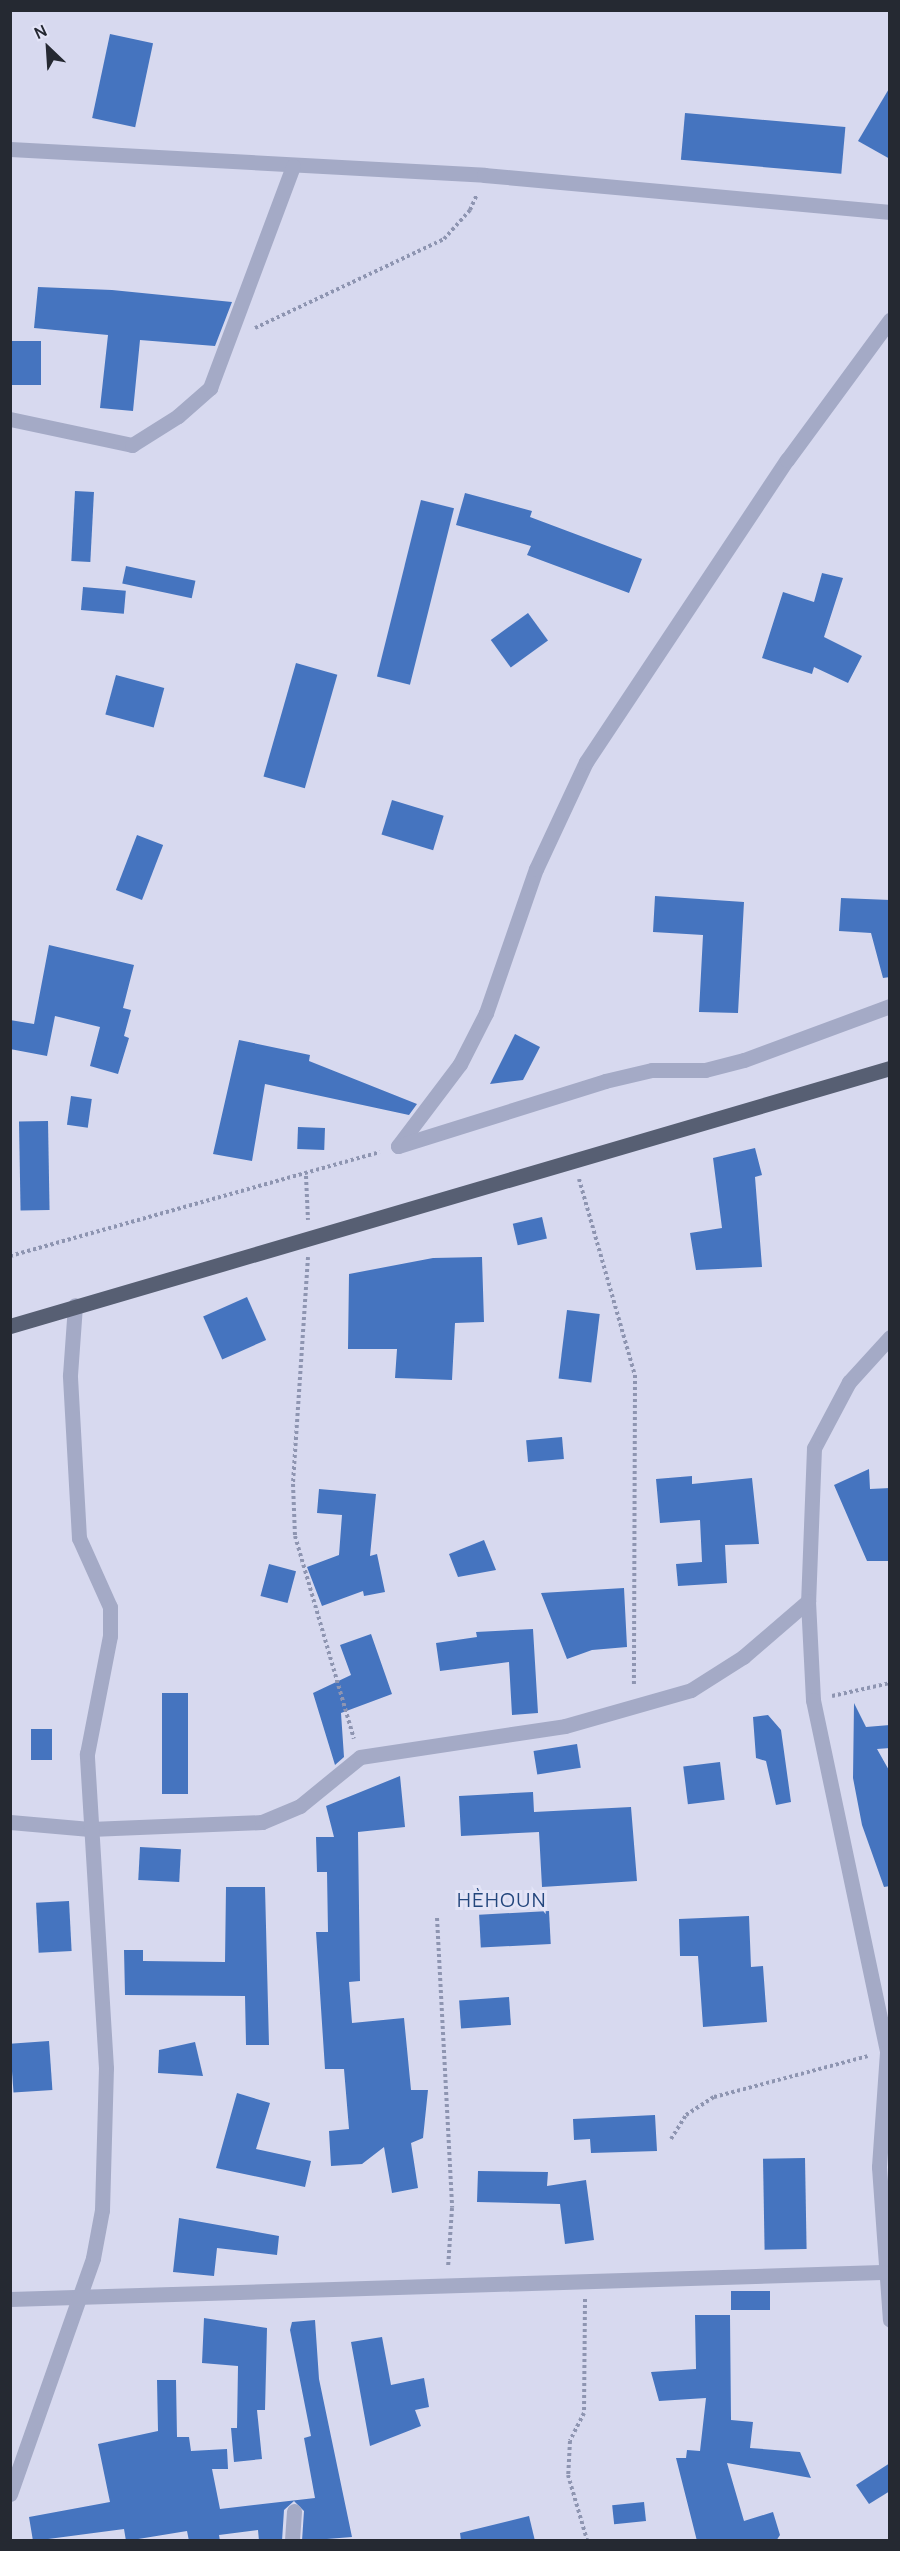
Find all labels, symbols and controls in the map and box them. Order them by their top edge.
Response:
north arrow [18,18,78,78]
text: N [31,19,50,44]
district label: HÈHOUN [457,1887,547,1911]

